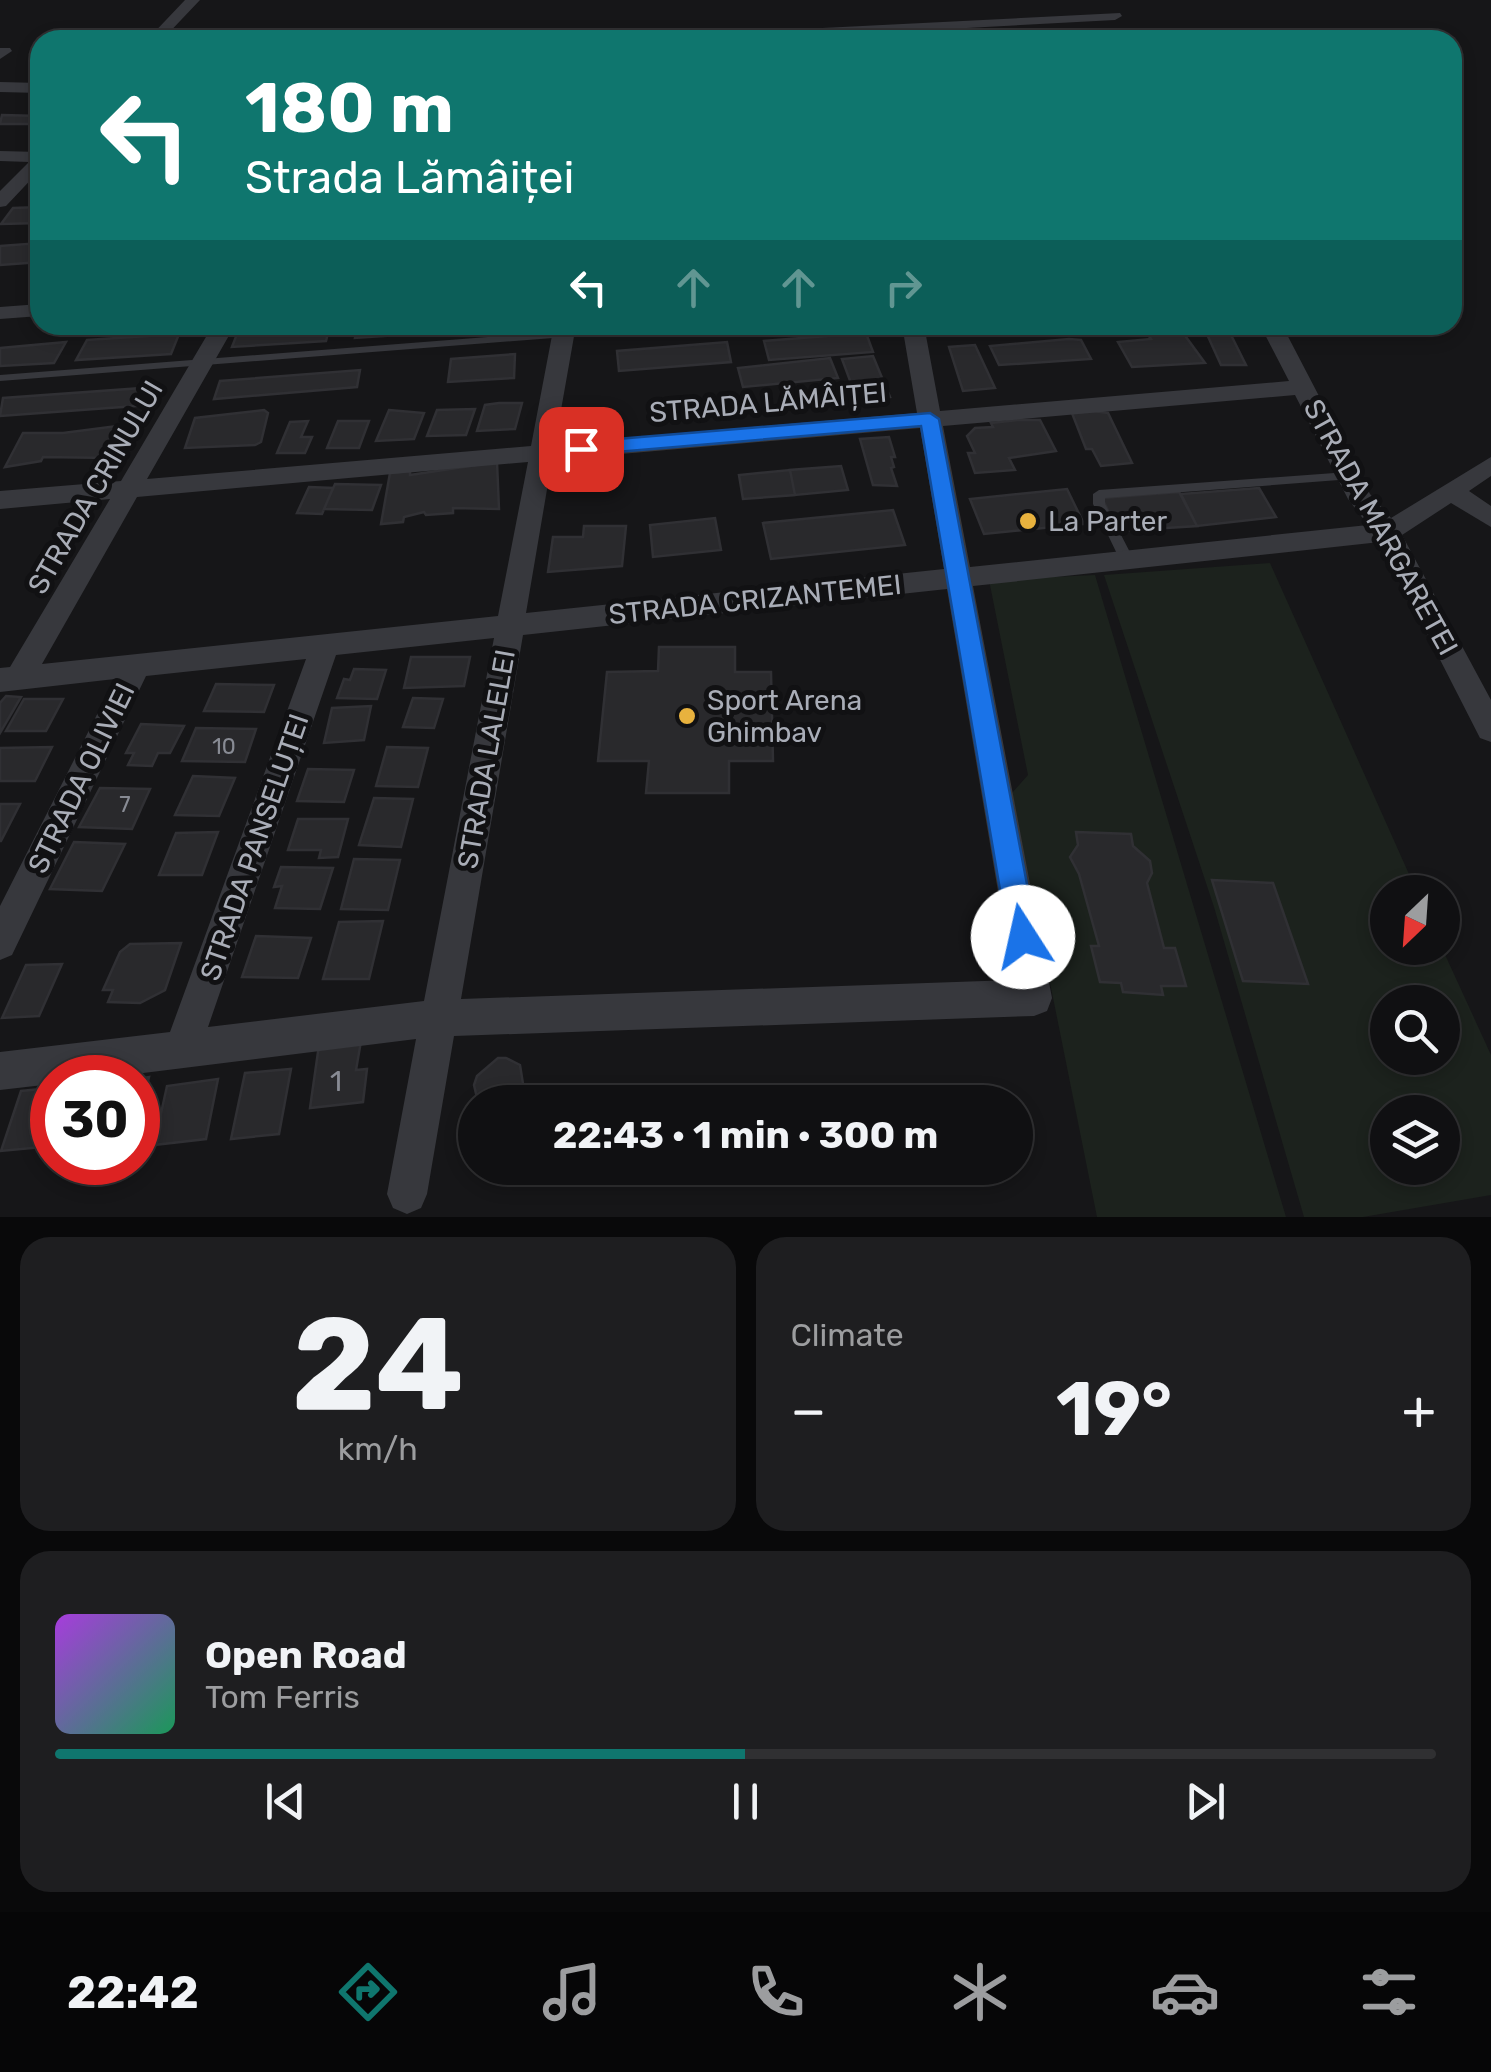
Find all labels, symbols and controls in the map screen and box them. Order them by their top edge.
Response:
text: 180 m [245,67,454,150]
icon: left [80,70,210,200]
text: Strada Lămâiței [245,151,574,204]
icon: left [561,260,616,315]
icon: ahead [666,260,721,315]
icon: ahead [771,260,826,315]
icon: right [876,260,931,315]
street label: STRADA CRINULUI [21,375,170,600]
street label: STRADA LĂMÂIȚEI [648,376,888,429]
street label: STRADA MARGARETEI [1297,394,1465,661]
pin [539,407,624,492]
icon: arrive [554,422,609,477]
place label: La Parter [1048,505,1168,538]
marker: La Parter [1017,510,1039,532]
street label: STRADA CRIZANTEMEI [607,568,903,631]
street label: STRADA LALELEI [451,647,522,871]
street label: STRADA OLIVIEI [21,678,142,879]
place label: Sport Arena Ghimbav [707,684,862,749]
marker: Sport Arena Ghimbav [676,705,698,727]
street label: STRADA PANSELUȚEI [193,710,316,985]
house number: 10 [212,733,236,760]
house number: 7 [119,791,131,818]
north arrow [1370,875,1460,965]
map controls [1370,875,1460,1185]
position arrow [971,885,1075,989]
button: search [1370,985,1460,1075]
speed limit sign: 30 [30,1055,160,1185]
house number: 1 [330,1065,342,1098]
button: layers [1370,1095,1460,1185]
text: 22:43 · 1 min · 300 m [553,1112,938,1158]
text: 24 [291,1287,464,1442]
text: Climate [791,1316,904,1354]
text: 19° [1056,1365,1172,1454]
text: − [791,1378,826,1443]
text: + [1402,1378,1436,1443]
text: km/h [338,1430,418,1468]
text: Open Road [205,1632,407,1678]
text: Tom Ferris [205,1678,360,1716]
icon: previous [258,1774,313,1829]
icon: pause [718,1774,773,1829]
icon: next [1178,1774,1233,1829]
icon: directions [333,1957,403,2027]
icon: music [537,1957,607,2027]
icon: phone [741,1957,811,2027]
icon: climate [945,1957,1015,2027]
icon: car [1150,1957,1220,2027]
icon: filters [1354,1957,1424,2027]
text: 22:42 [67,1966,199,2019]

